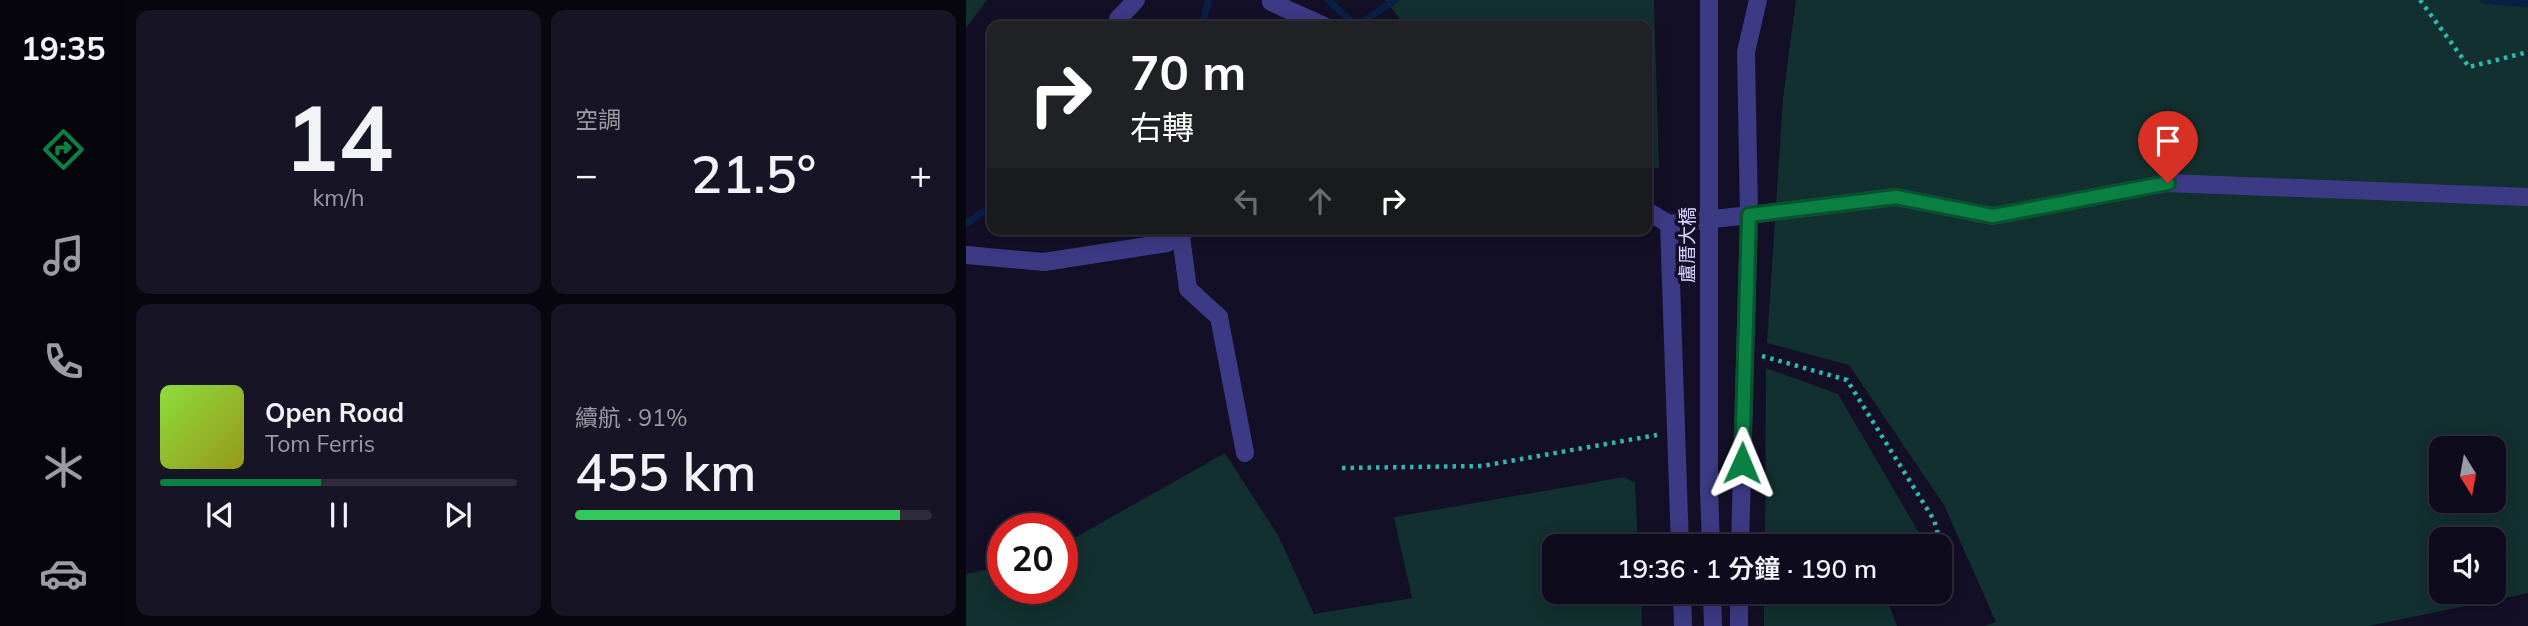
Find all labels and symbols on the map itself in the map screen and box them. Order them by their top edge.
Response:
pin [2138,111,2198,183]
street label: 盧厝大橋 [1675,207,1699,283]
position arrow [1705,426,1779,500]
north arrow [2429,436,2506,513]
speed limit sign: 20 [987,513,1078,604]

